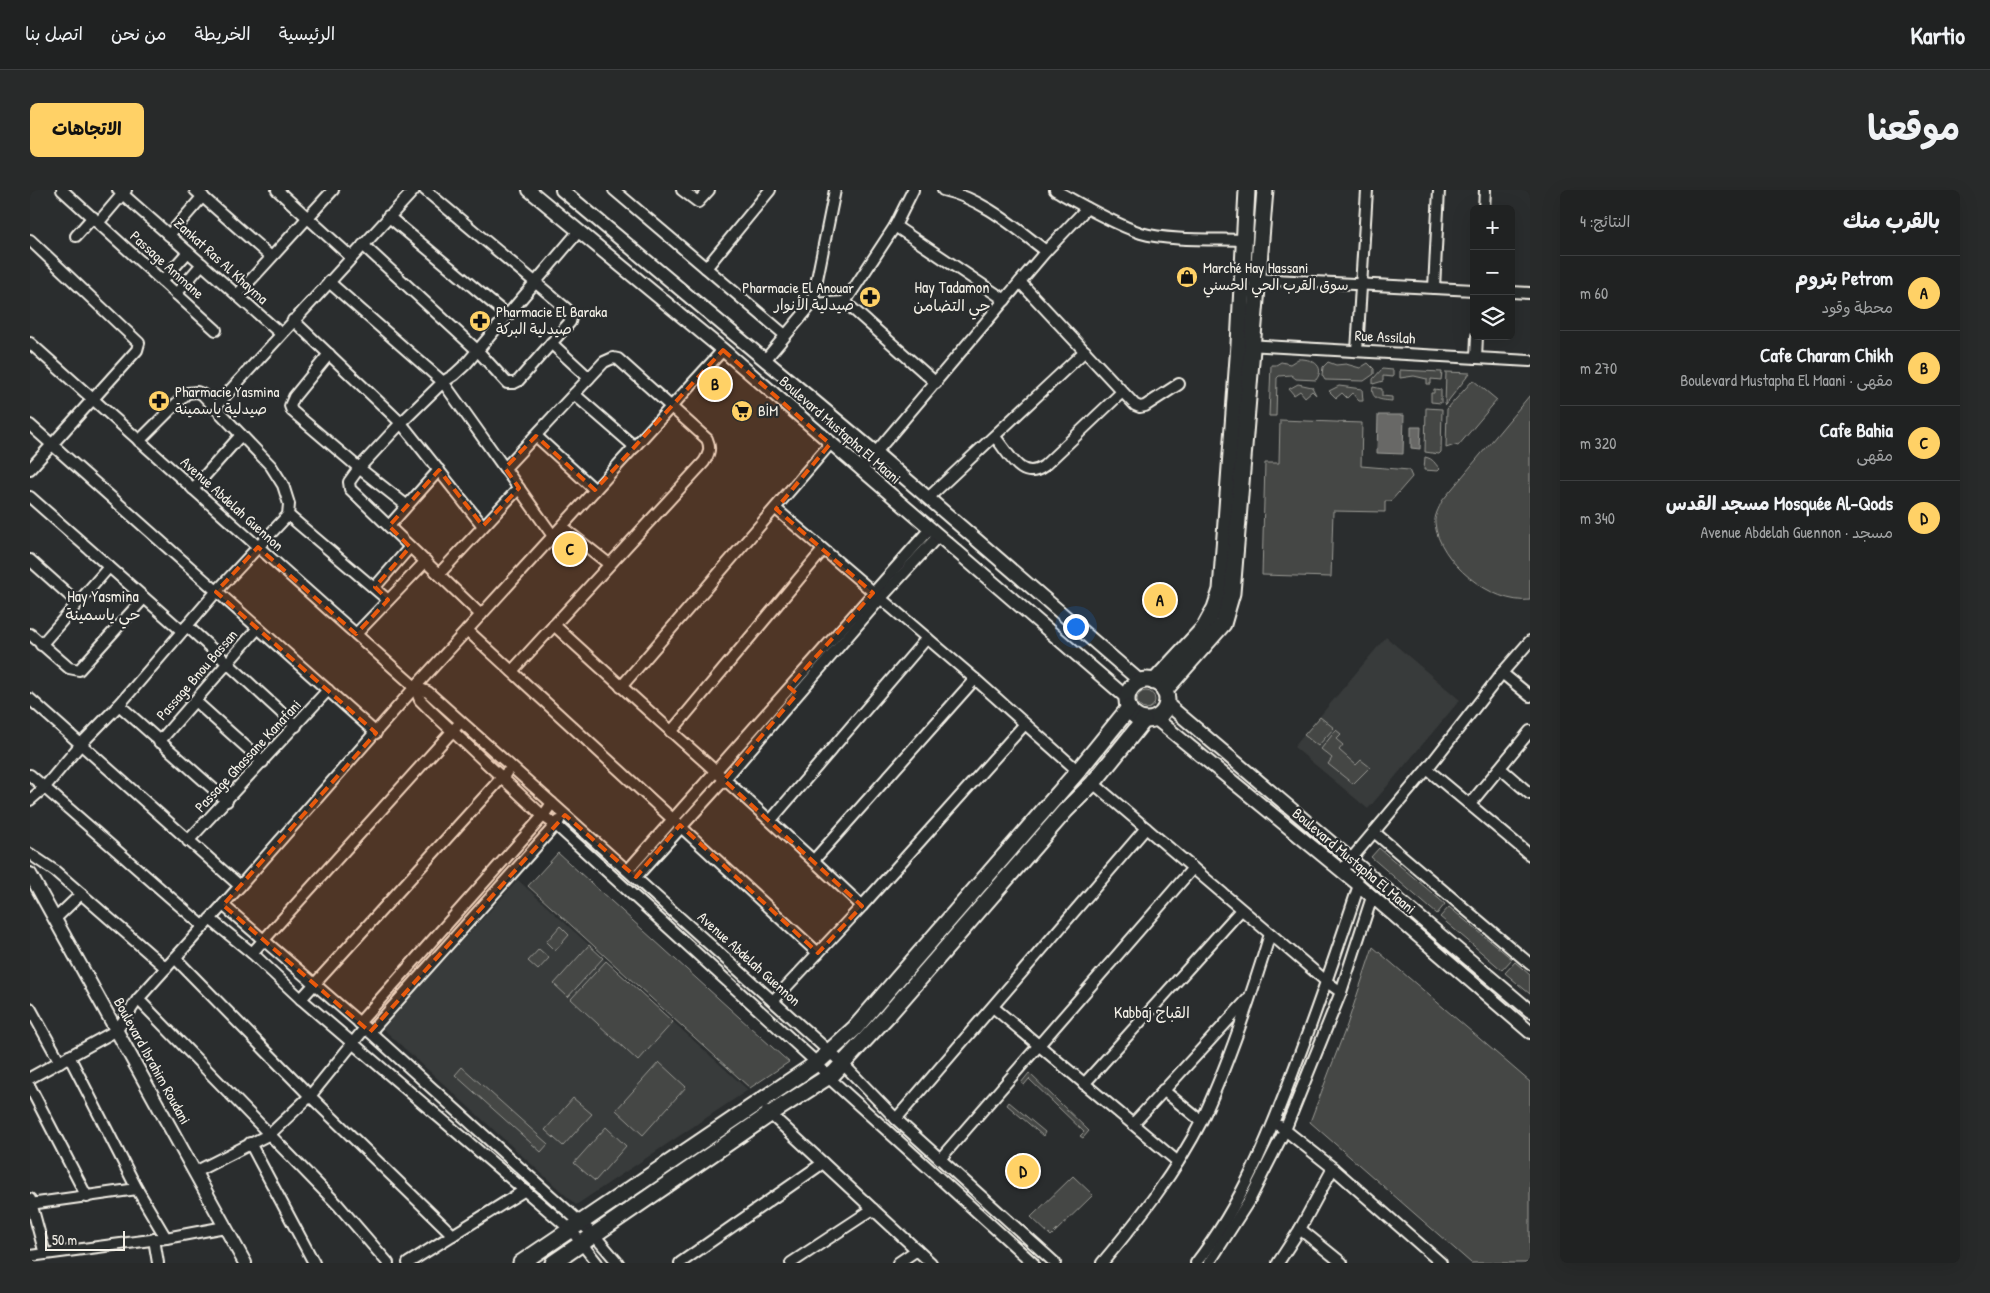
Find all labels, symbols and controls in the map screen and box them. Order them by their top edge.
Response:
text: Kartio [1910,19,1965,51]
text: اتصل بنا [25,21,83,46]
text: من نحن [111,21,167,46]
text: الخريطة [195,21,251,46]
text: الرئيسية [279,21,335,46]
button: الاتجاهات [30,103,144,157]
text: موقعنا [1867,104,1960,151]
map controls [1470,205,1515,340]
button: + [1470,205,1515,250]
text: بالقرب منك [1843,206,1940,235]
text: النتائج: 4 [1580,210,1630,232]
street label: Zankat Ras Al Khayma [170,213,273,309]
street label: Passage Ammane [126,226,209,304]
button: − [1470,250,1515,295]
place label: Marché Hay Hassani سوق القرب الحي الحسني [1203,257,1349,298]
shop icon: Marché Hay Hassani سوق القرب الحي الحسني [1175,265,1199,289]
text: Petrom بتروم [1795,265,1893,291]
district label: Hay Tadamon حي التضامن [913,276,991,320]
place label: Pharmacie El Anouar صيدلية الأنوار [742,277,854,315]
text: 60 m [1580,282,1608,304]
text: A [1920,282,1928,304]
pharmacy icon: Pharmacie El Anouar صيدلية الأنوار [858,285,882,309]
button: layers [1470,295,1515,340]
text: محطة وقود [1822,296,1893,318]
place label: Pharmacie El Baraka صيدلية البركة [496,301,607,339]
pharmacy icon: Pharmacie El Baraka صيدلية البركة [468,309,492,333]
street label: Rue Assilah [1354,324,1416,349]
text: Cafe Charam Chikh [1760,342,1893,368]
text: 270 m [1580,357,1617,379]
text: B [1920,357,1928,379]
pin: B [699,365,731,403]
text: مقهى · Boulevard Mustapha El Maani [1680,369,1893,391]
street label: Boulevard Mustapha El Maani [775,371,906,488]
place label: Pharmacie Yasmina صيدلية ياسمينة [175,381,279,419]
pharmacy icon: Pharmacie Yasmina صيدلية ياسمينة [147,389,171,413]
supermarket icon: BİM [730,399,754,423]
place label: BİM [758,400,778,421]
text: Cafe Bahia [1820,417,1893,443]
text: 320 m [1580,432,1616,454]
text: C [1920,432,1928,454]
text: مقهى [1856,444,1893,466]
street label: Avenue Abdelah Guennon [176,452,289,556]
text: Mosquée Al-Qods مسجد القدس [1666,490,1893,516]
text: 340 m [1580,507,1615,529]
text: D [1920,507,1928,529]
text: مسجد · Avenue Abdelah Guennon [1701,521,1893,543]
pin: C [554,530,586,568]
pin: A [1144,581,1176,619]
district label: Hay Yasmina حي ياسمينة [65,585,141,629]
your location [1063,614,1089,640]
street label: Passage Bnou Bassan [151,625,242,725]
street label: Passage Ghassane Kanafani [190,695,306,817]
street label: Boulevard Mustapha El Maani [1288,803,1421,919]
street label: Avenue Abdelah Guennon [693,907,806,1011]
street label: Boulevard Ibrahim Roudani [109,994,196,1128]
district label: Kabbaj القباج [1114,1001,1190,1023]
pin: D [1007,1152,1039,1190]
scale bar [45,1228,125,1251]
text: 50 m [52,1230,77,1249]

